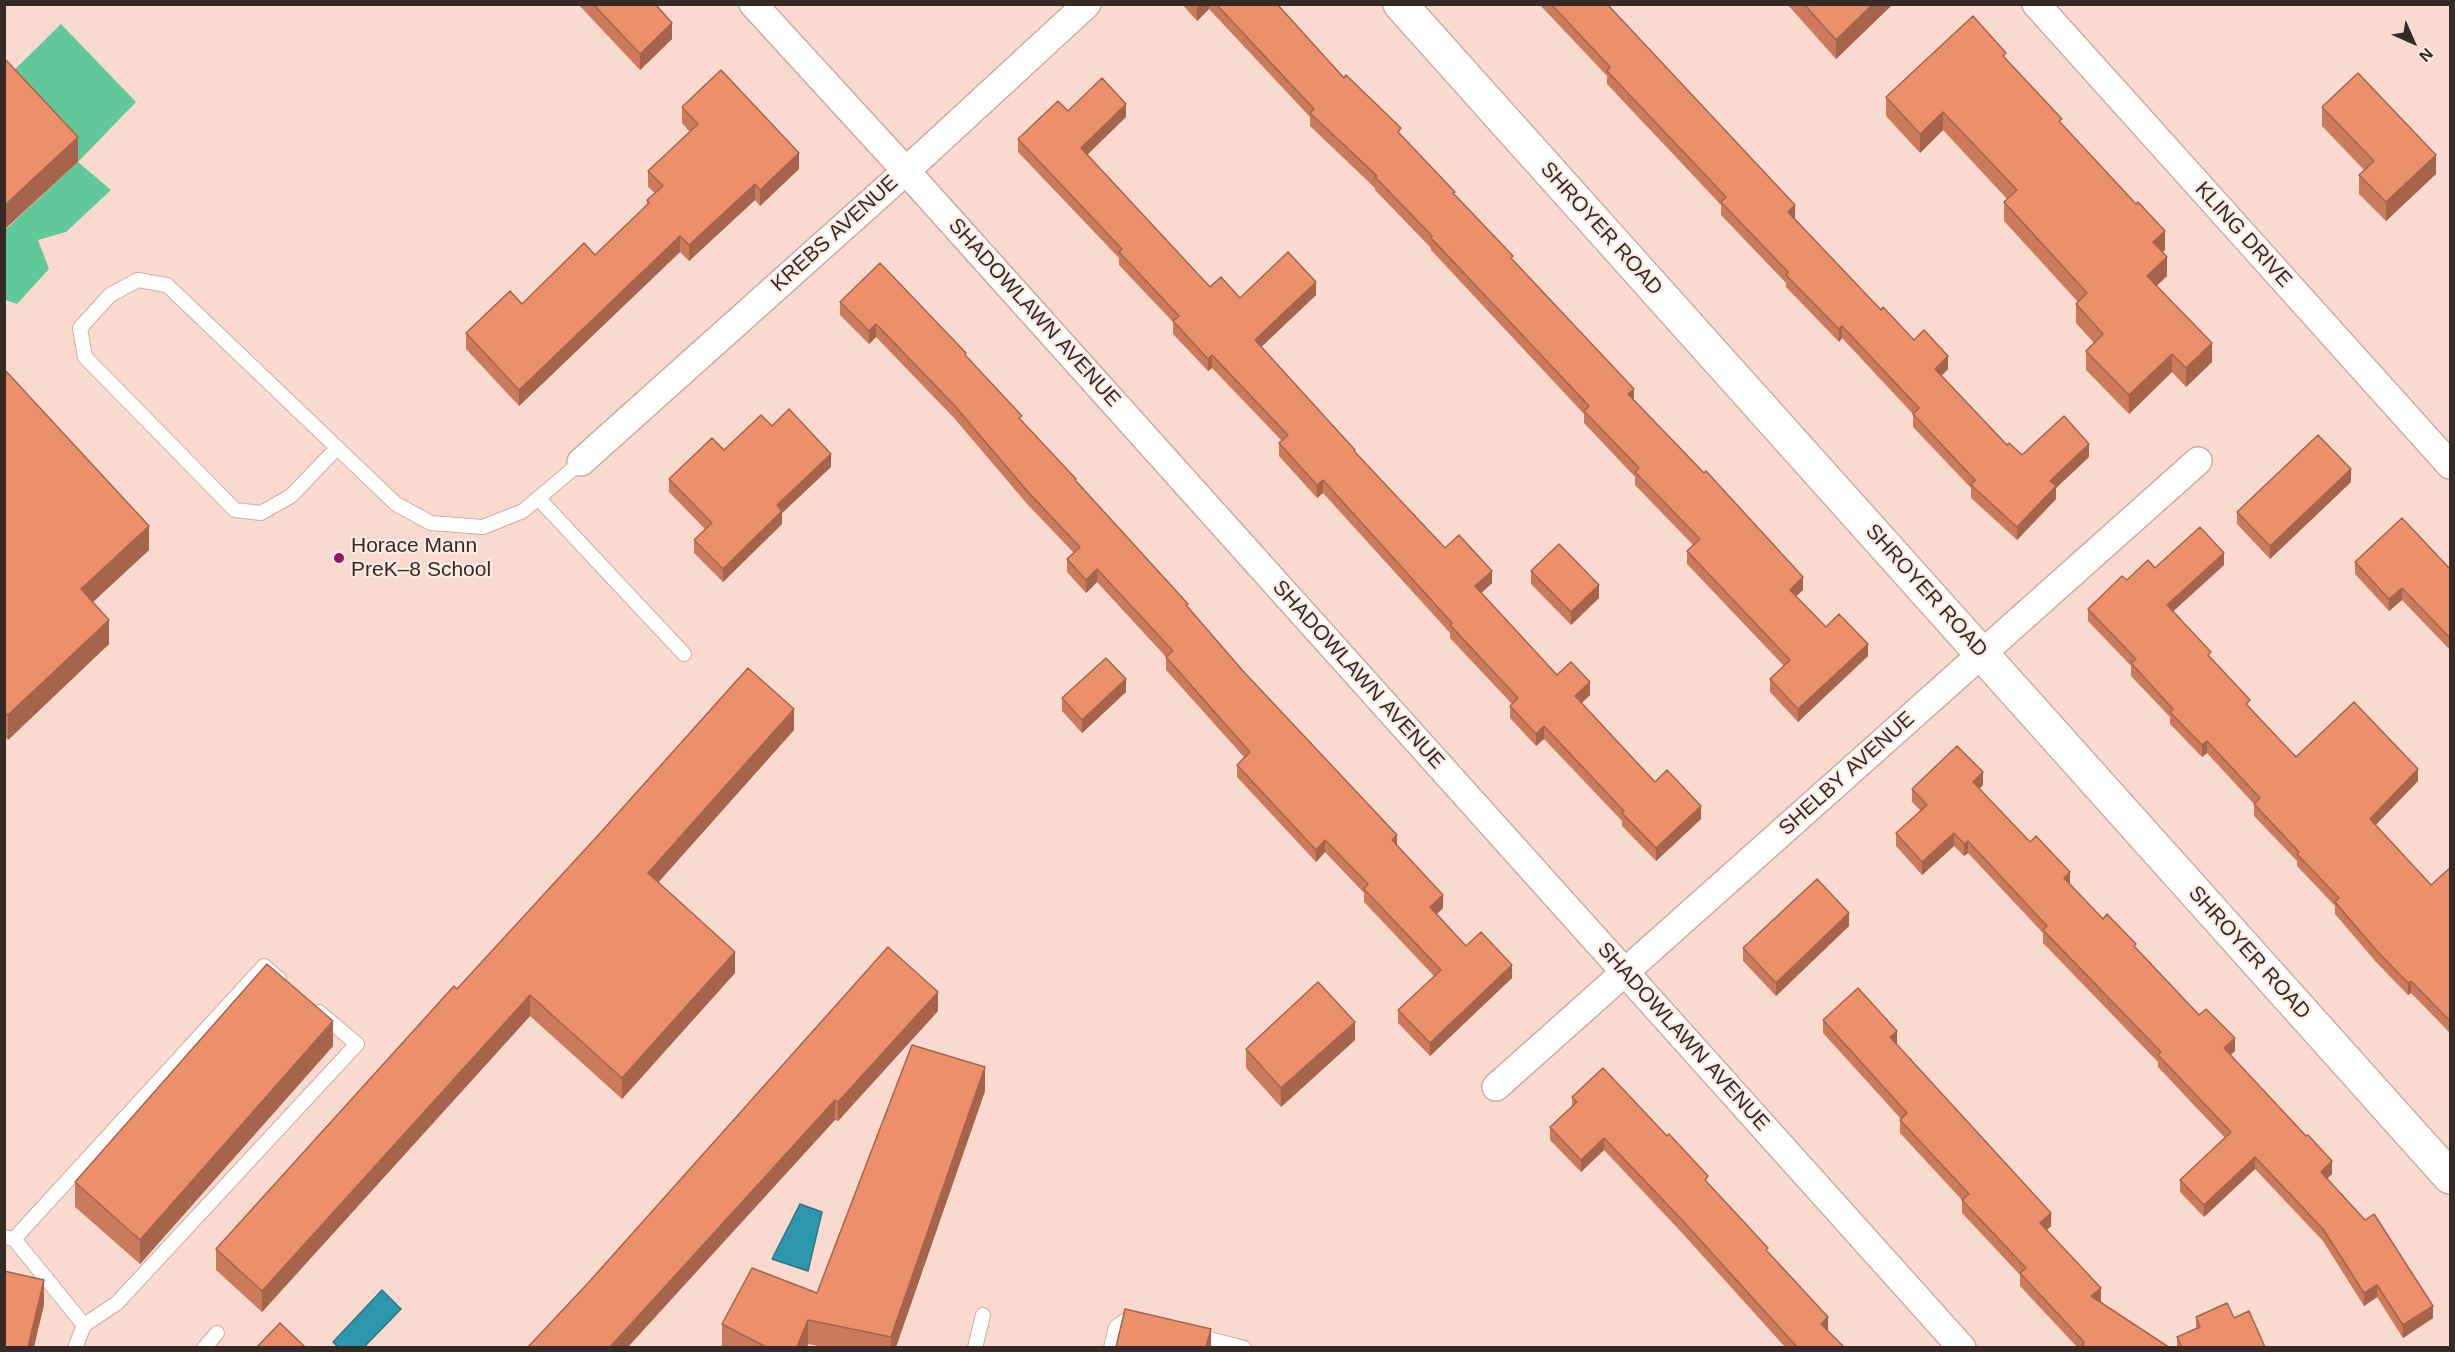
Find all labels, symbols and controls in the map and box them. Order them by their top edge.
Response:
north arrow [2383,12,2443,72]
text: N [2416,45,2436,65]
street label: SHROYER ROAD [1535,157,1667,301]
street label: KREBS AVENUE [766,170,904,298]
street label: KLING DRIVE [2189,177,2297,293]
street label: SHADOWLAWN AVENUE [943,214,1125,412]
street label: SHROYER ROAD [1860,519,1992,663]
place label: Horace Mann PreK–8 School [351,533,491,583]
marker: Horace Mann PreK–8 School [332,551,346,565]
street label: SHADOWLAWN AVENUE [1267,576,1449,774]
street label: SHELBY AVENUE [1774,707,1920,841]
street label: SHROYER ROAD [2183,881,2315,1025]
street label: SHADOWLAWN AVENUE [1592,938,1774,1136]

